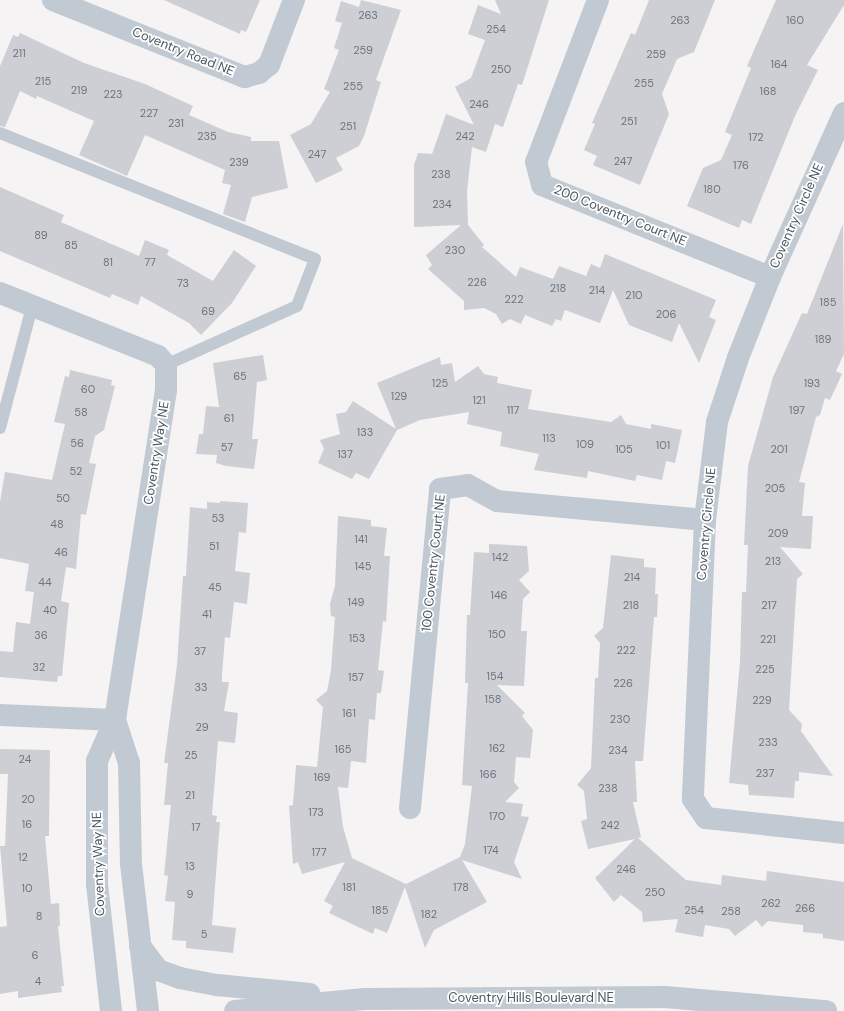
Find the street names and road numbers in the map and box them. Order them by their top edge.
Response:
street label: Coventry Road NE [130,24,236,80]
street label: Coventry Circle NE [767,161,827,271]
street label: 200 Coventry Court NE [552,182,688,250]
street label: Coventry Way NE [141,400,173,506]
street label: Coventry Circle NE [694,467,720,581]
street label: 100 Coventry Court NE [419,493,449,633]
street label: Coventry Way NE [89,812,109,916]
street label: Coventry Hills Boulevard NE [448,990,614,1006]

